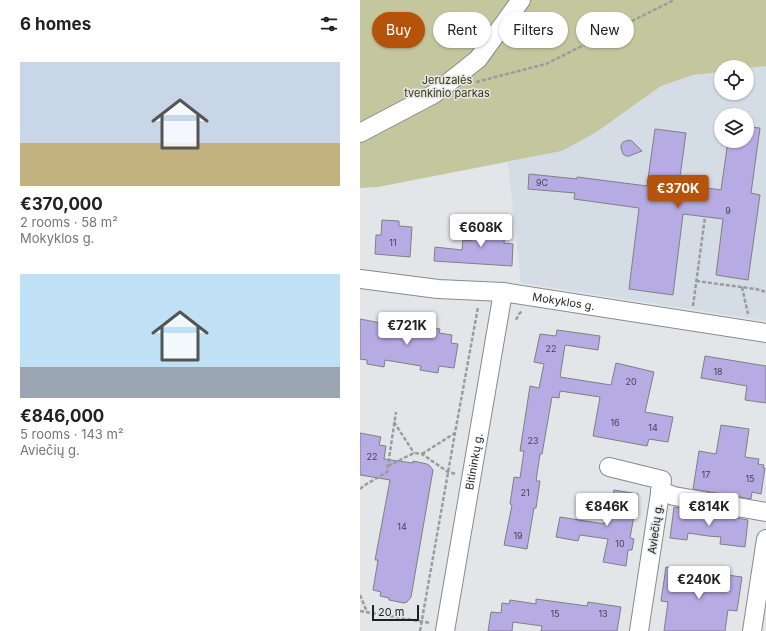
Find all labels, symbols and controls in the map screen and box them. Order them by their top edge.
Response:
chip: Buy [372,12,425,48]
chip: Rent [433,12,491,48]
chip: Filters [499,12,568,48]
chip: New [576,12,634,48]
icon: filters [318,13,340,35]
text: 6 homes [20,14,91,34]
map controls [714,60,754,148]
button: locate [714,60,754,100]
park label: Jeruzalės tvenkinio parkas [404,73,490,100]
icon: home [144,88,216,160]
button: layers [714,108,754,148]
pin: €370K [650,175,706,209]
house number: 9C [536,177,549,188]
text: €370K [657,180,699,196]
text: €370,000 [20,194,103,214]
house number: 9 [725,205,731,216]
text: 2 rooms · 58 m² [20,214,118,230]
pin: €608K [453,214,509,248]
text: €608K [459,219,503,235]
text: Mokyklos g. [20,230,94,246]
house number: 11 [389,237,397,248]
street label: Mokyklos g. [531,290,596,313]
icon: home [144,300,216,372]
pin: €721K [379,312,435,346]
text: €721K [387,317,427,333]
house number: 22 [546,343,556,354]
house number: 18 [713,366,723,377]
house number: 20 [625,376,637,387]
text: €846,000 [20,406,104,426]
house number: 16 [610,417,620,428]
house number: 14 [648,422,658,433]
text: 5 rooms · 143 m² [20,426,124,442]
street label: Bitininkų g. [462,432,486,491]
house number: 23 [527,435,539,446]
text: Aviečių g. [20,442,80,458]
house number: 22 [367,451,377,462]
house number: 17 [702,469,710,480]
house number: 15 [745,473,755,484]
house number: 21 [520,487,530,498]
pin: €846K [579,493,635,527]
pin: €814K [681,493,737,527]
text: €846K [585,498,629,514]
text: €814K [688,498,730,514]
street label: Aviečių g. [645,503,665,555]
house number: 14 [397,521,407,532]
house number: 19 [513,530,523,541]
house number: 10 [615,538,625,549]
pin: €240K [671,566,727,600]
text: €240K [677,571,721,587]
scale bar [372,603,419,622]
text: 20 m [378,605,404,619]
house number: 15 [550,608,560,619]
house number: 13 [598,608,608,619]

